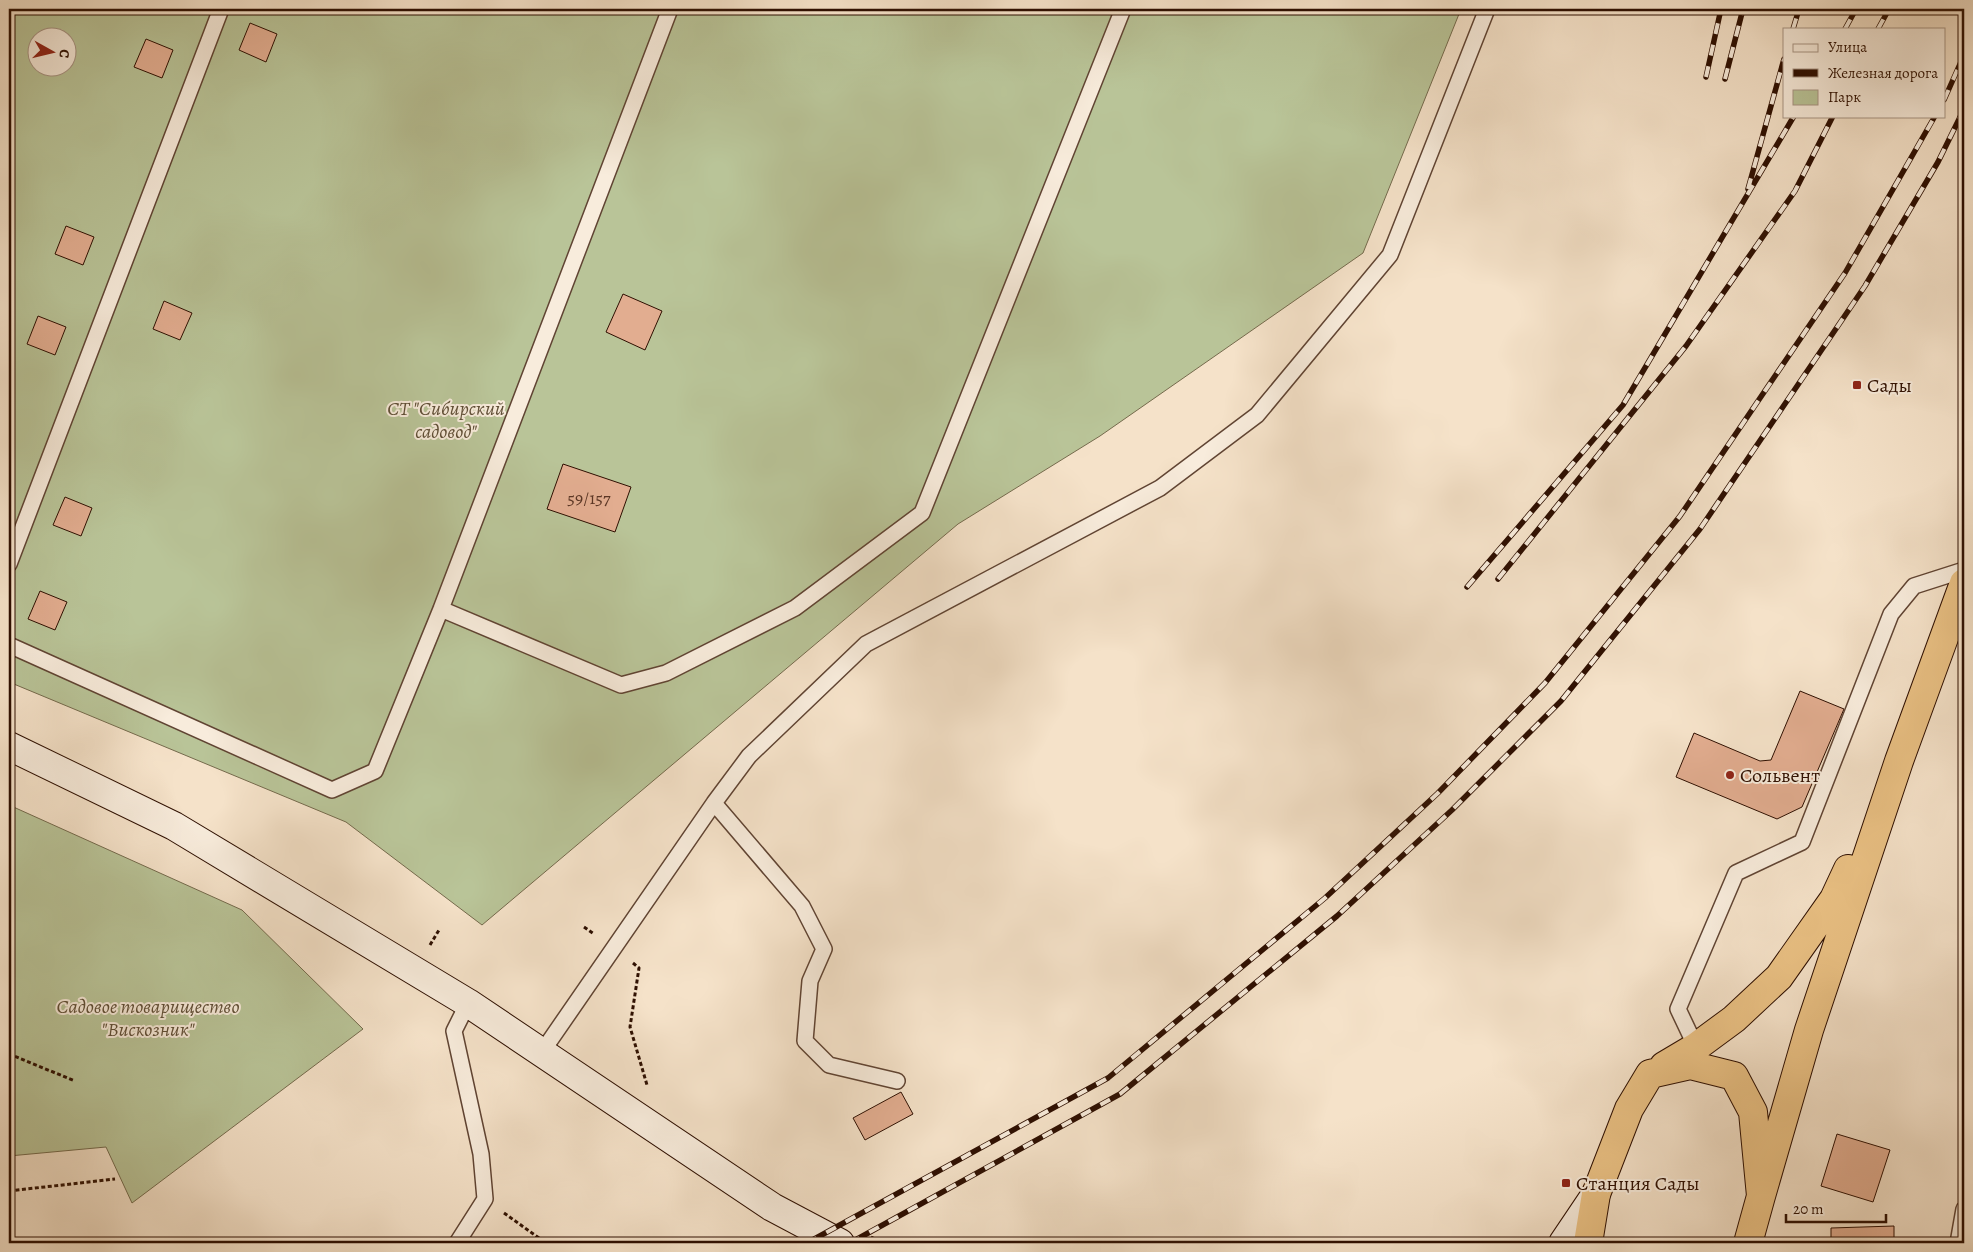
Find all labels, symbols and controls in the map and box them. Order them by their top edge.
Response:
north arrow [28,28,78,78]
legend [1783,28,1946,118]
text: Улица [1828,37,1867,57]
text: С [54,48,74,60]
text: Железная дорога [1828,63,1938,83]
text: Парк [1828,87,1861,107]
place label: Сады [1867,372,1912,399]
marker: Сады [1851,379,1863,391]
park label: СТ "Сибирский садовод" [387,395,505,445]
house number: 59/157 [567,486,611,510]
place label: Сольвент [1740,762,1820,789]
marker: Сольвент [1724,769,1736,781]
park label: Садовое товарищество "Вискозник" [56,993,240,1043]
place label: Станция Сады [1576,1170,1700,1197]
marker: Станция Сады [1560,1177,1572,1189]
scale bar [1786,1192,1886,1224]
text: 20 m [1793,1199,1824,1219]

